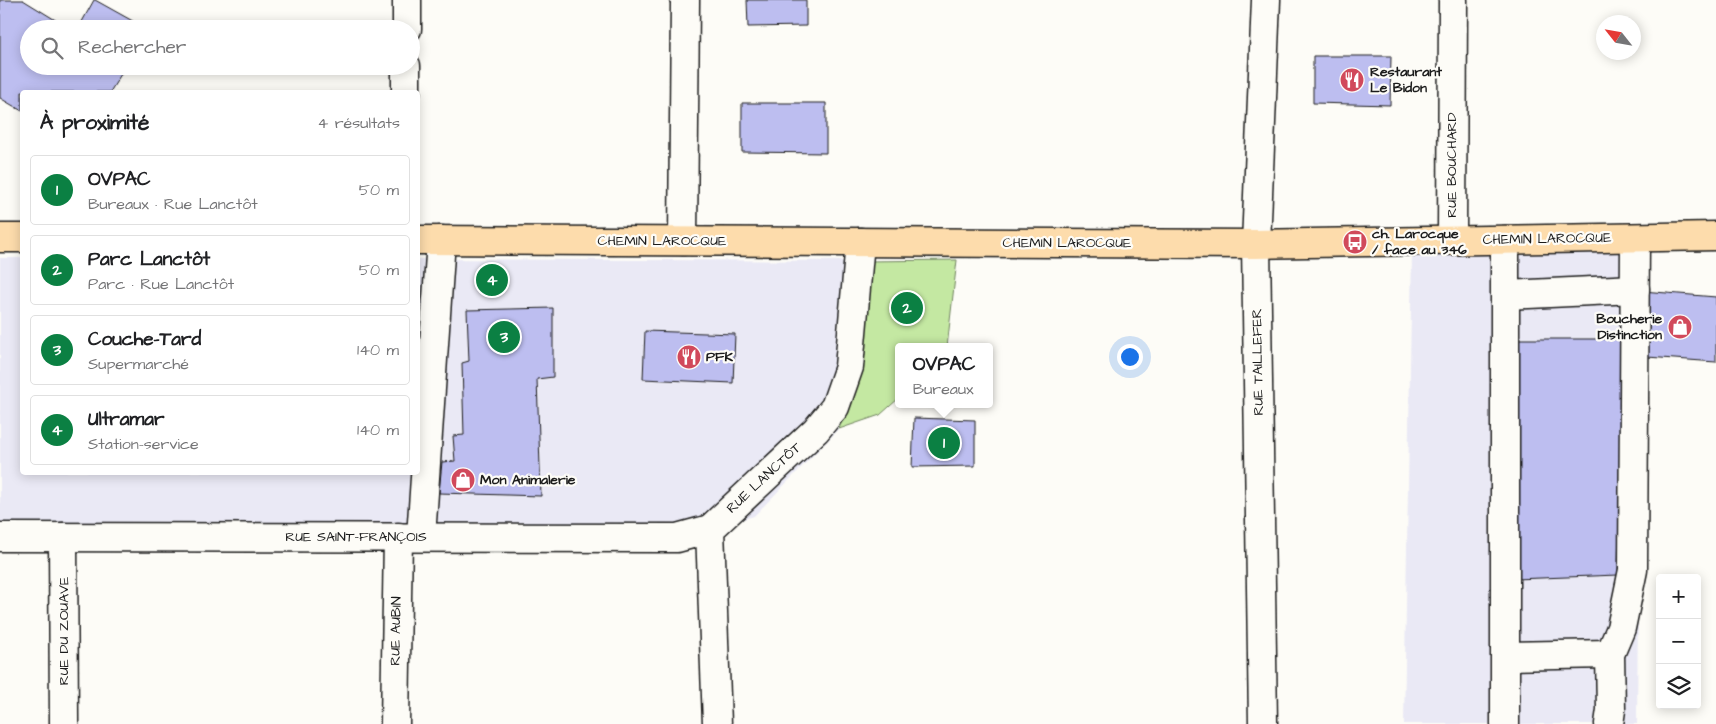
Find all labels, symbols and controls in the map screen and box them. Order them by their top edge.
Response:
north arrow [1596,15,1641,60]
search box [20,20,420,75]
icon: search [38,34,66,62]
text: Rechercher [78,34,186,61]
place label: Restaurant Le Bidon [1370,62,1442,98]
restaurant icon: Restaurant Le Bidon [1339,67,1365,93]
text: À proximité [40,108,149,137]
text: 4 résultats [317,112,400,134]
street label: RUE BOUCHARD [1442,112,1462,218]
text: OVPAC [88,166,150,193]
text: 1 [56,179,58,201]
text: 50 m [359,179,399,201]
text: Bureaux · Rue Lanctôt [88,193,258,215]
place label: ch. Larocque / face au 346 [1372,224,1467,260]
street label: CHEMIN LAROCQUE [1482,228,1612,250]
bus stop icon: ch. Larocque / face au 346 [1342,229,1368,255]
street label: CHEMIN LAROCQUE [598,231,727,251]
street label: CHEMIN LAROCQUE [1003,233,1132,253]
text: Parc Lanctôt [88,246,210,273]
text: 2 [52,259,62,281]
text: 50 m [359,259,399,281]
pin: 4 [476,261,508,299]
text: Parc · Rue Lanctôt [88,273,234,295]
pin: 2 [891,289,923,327]
street label: RUE TAILLEFER [1247,308,1269,416]
place label: Boucherie Distinction [1596,309,1662,345]
shop icon: Boucherie Distinction [1667,314,1693,340]
pin: 3 [488,318,520,356]
text: Couche-Tard [88,326,201,353]
text: 3 [53,339,61,361]
text: 140 m [357,339,399,361]
popup [895,343,993,408]
restaurant icon: PFK [676,344,702,370]
your location [1117,344,1143,370]
place label: PFK [706,347,734,367]
text: OVPAC [913,351,975,378]
text: Supermarché [88,353,189,375]
text: Bureaux [913,378,974,400]
text: Ultramar [88,406,164,433]
text: 4 [52,419,62,441]
text: 140 m [357,419,399,441]
pin: 1 [928,424,960,462]
text: Station-service [88,433,199,455]
street label: RUE LANCTÔT [722,438,806,518]
shop icon: Mon Animalerie [450,467,476,493]
place label: Mon Animalerie [480,470,576,490]
street label: RUE SAINT-FRANÇOIS [285,527,427,547]
map controls [1656,574,1701,709]
button: + [1656,574,1701,619]
street label: RUE DU ZOUAVE [54,576,74,685]
street label: RUE AUBIN [385,596,407,666]
button: − [1656,619,1701,664]
button: layers [1656,664,1701,709]

